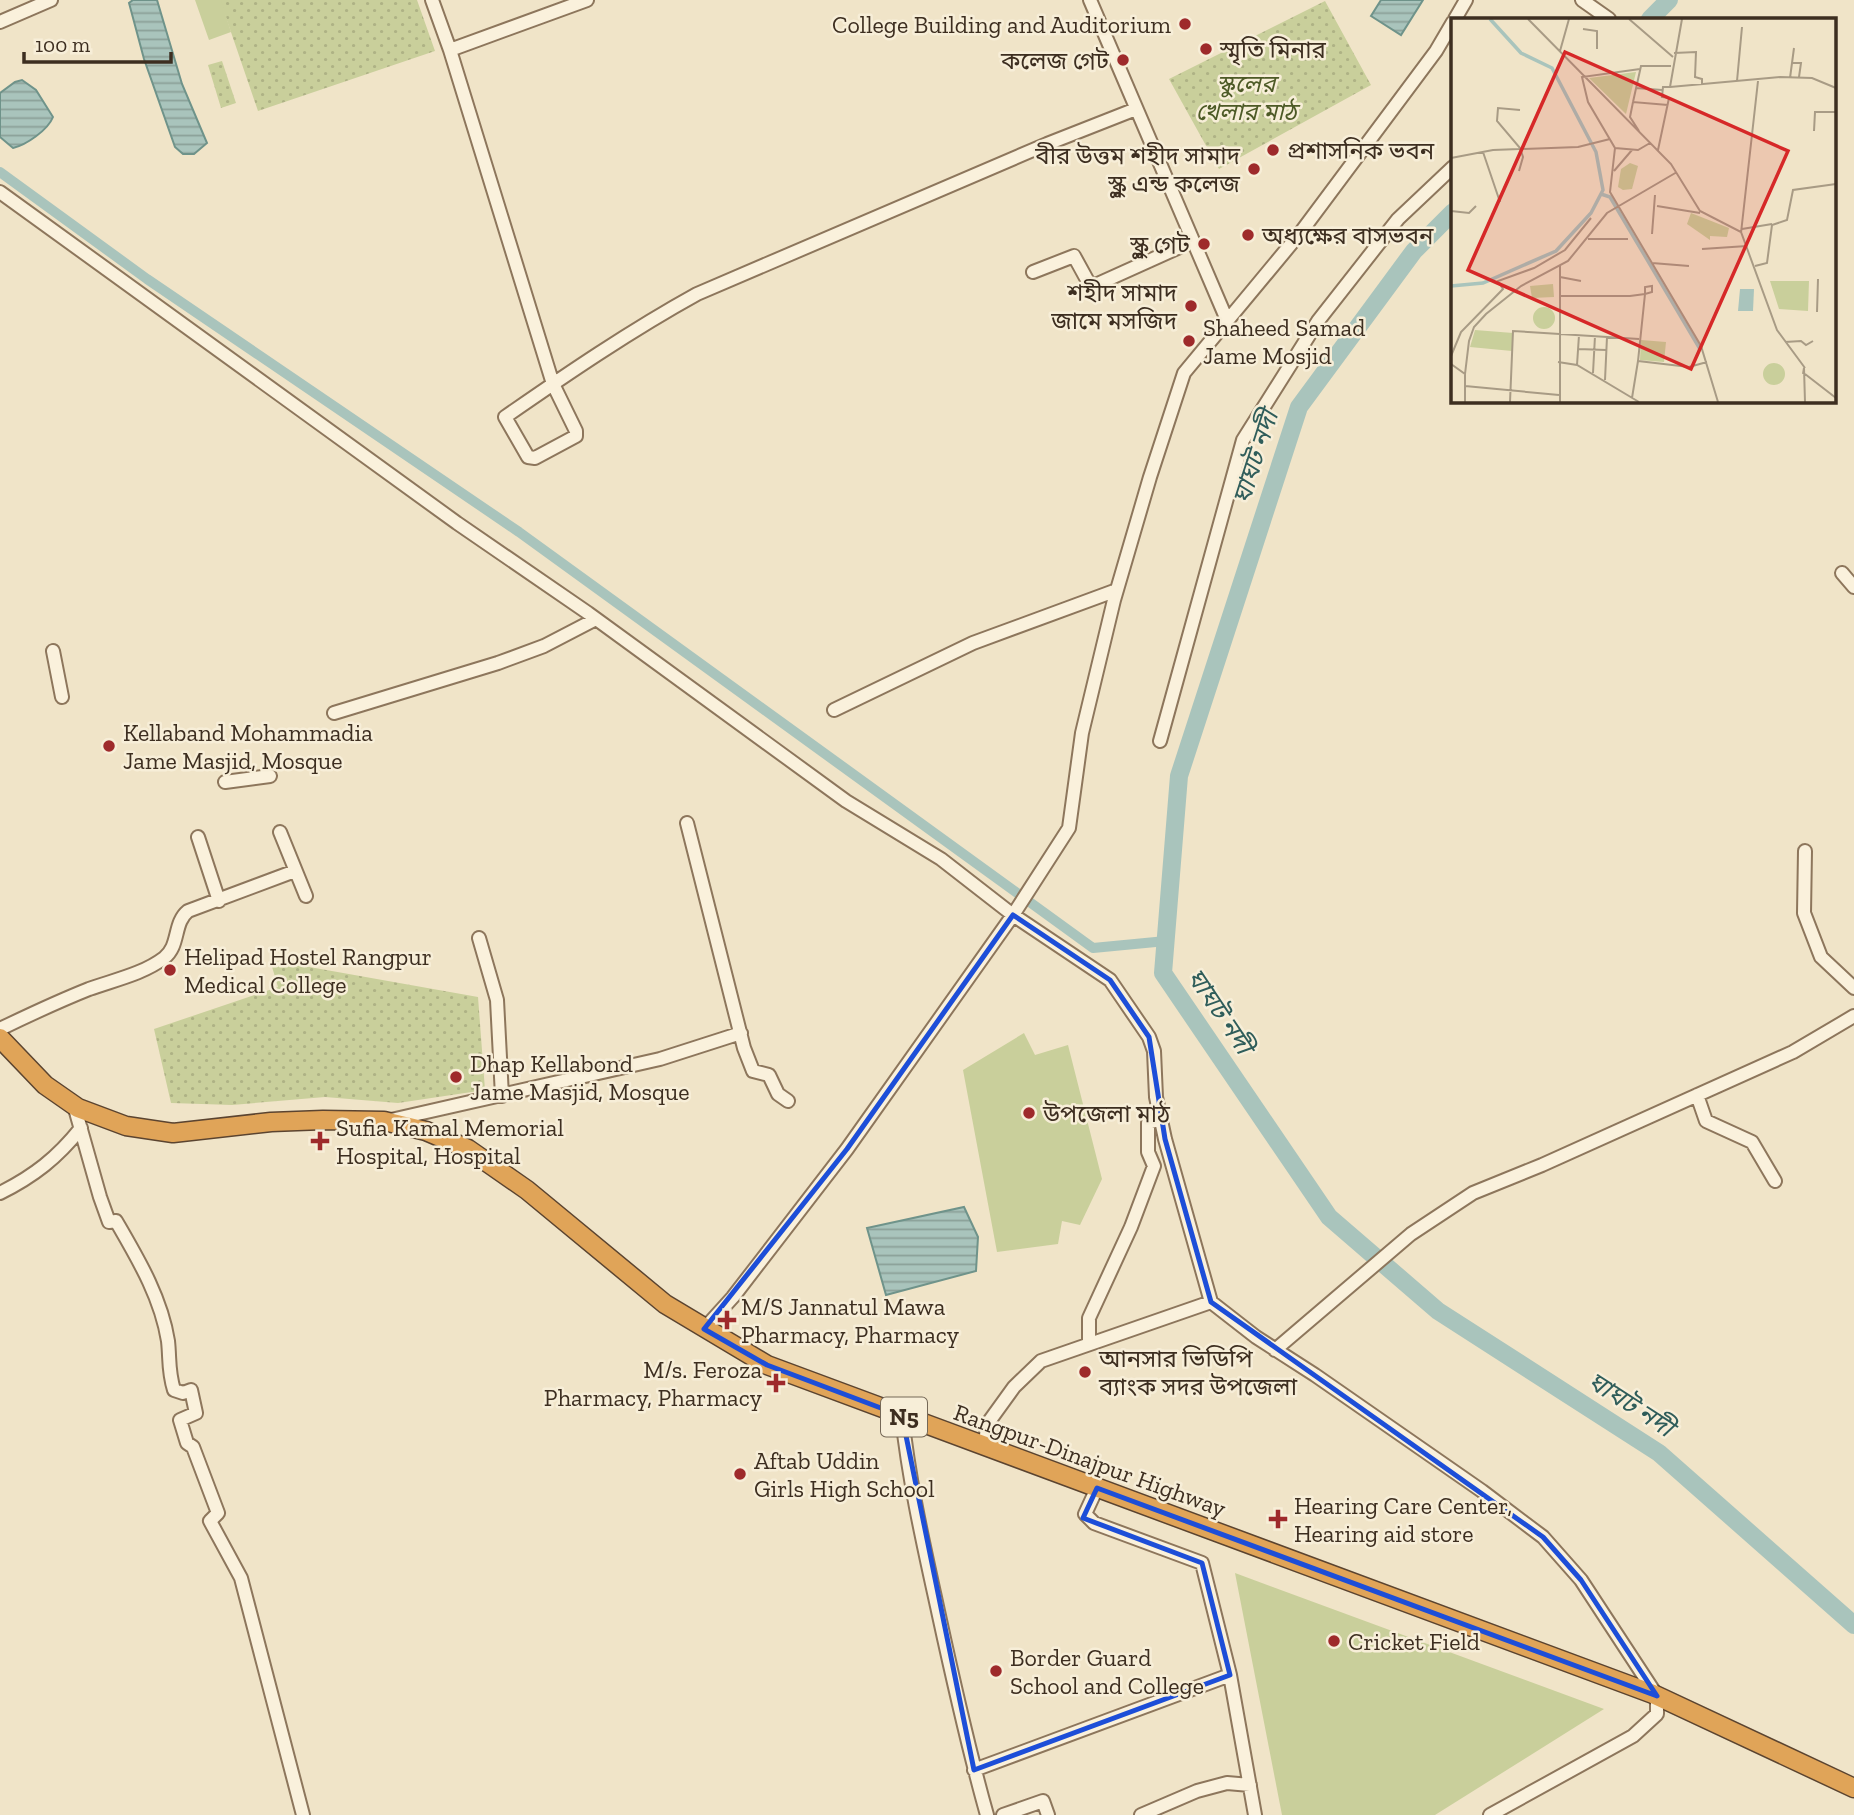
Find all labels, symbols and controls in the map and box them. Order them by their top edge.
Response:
place label: College Building and Auditorium [832,10,1171,39]
marker: College Building and Auditorium [1177,16,1193,32]
inset map [1451,18,1836,402]
scale bar [24,21,172,65]
text: 100 m [35,32,90,57]
place label: স্মৃতি মিনার [1219,35,1327,66]
marker: স্মৃতি মিনার [1198,41,1214,57]
place label: কলেজ গেট [1000,46,1110,75]
marker: কলেজ গেট [1115,52,1131,68]
park label: স্কুলের খেলার মাঠ [1195,69,1301,126]
place label: প্রশাসনিক ভবন [1287,136,1435,165]
place label: বীর উত্তম শহীদ সামাদ স্কুল এন্ড কলেজ [1034,141,1241,199]
marker: প্রশাসনিক ভবন [1265,142,1281,158]
marker: বীর উত্তম শহীদ সামাদ স্কুল এন্ড কলেজ [1246,161,1262,177]
place label: অধ্যক্ষের বাসভবন [1261,221,1434,250]
marker: অধ্যক্ষের বাসভবন [1240,227,1256,243]
place label: স্কুল গেট [1129,230,1191,260]
marker: স্কুল গেট [1196,236,1212,252]
place label: শহীদ সামাদ জামে মসজিদ [1050,278,1178,335]
marker: শহীদ সামাদ জামে মসজিদ [1183,298,1199,314]
place label: Shaheed Samad Jame Mosjid [1203,313,1365,370]
marker: Shaheed Samad Jame Mosjid [1181,333,1197,349]
water label: ঘাঘট নদী [1225,402,1287,508]
place label: Kellaband Mohammadia Jame Masjid, Mosque [123,718,373,775]
marker: Kellaband Mohammadia Jame Masjid, Mosque [101,738,117,754]
place label: Helipad Hostel Rangpur Medical College [184,942,432,999]
marker: Helipad Hostel Rangpur Medical College [162,962,178,978]
water label: ঘাঘট নদী [1180,962,1263,1064]
place label: Dhap Kellabond Jame Masjid, Mosque [470,1049,690,1106]
marker: Dhap Kellabond Jame Masjid, Mosque [448,1069,464,1085]
place label: উপজেলা মাঠ [1042,1099,1171,1128]
marker: উপজেলা মাঠ [1021,1105,1037,1121]
place label: Sufia Kamal Memorial Hospital, Hospital [336,1113,564,1170]
marker: Sufia Kamal Memorial Hospital, Hospital [310,1131,330,1151]
place label: M/S Jannatul Mawa Pharmacy, Pharmacy [741,1292,960,1349]
marker: M/S Jannatul Mawa Pharmacy, Pharmacy [719,1312,735,1328]
place label: আনসার ভিডিপি ব্যাংক সদর উপজেলা [1098,1344,1298,1401]
place label: M/s. Feroza Pharmacy, Pharmacy [544,1355,763,1412]
marker: আনসার ভিডিপি ব্যাংক সদর উপজেলা [1077,1364,1093,1380]
water label: ঘাঘট নদী [1582,1364,1684,1446]
marker: M/s. Feroza Pharmacy, Pharmacy [768,1375,784,1391]
street label: Rangpur-Dinajpur Highway [950,1397,1231,1523]
road number: N5 [881,1398,927,1436]
place label: Aftab Uddin Girls High School [754,1446,935,1503]
marker: Aftab Uddin Girls High School [732,1466,748,1482]
place label: Hearing Care Center, Hearing aid store [1294,1491,1512,1548]
marker: Hearing Care Center, Hearing aid store [1268,1509,1288,1529]
place label: Cricket Field [1348,1627,1480,1656]
marker: Cricket Field [1326,1633,1342,1649]
place label: Border Guard School and College [1010,1643,1204,1700]
marker: Border Guard School and College [988,1663,1004,1679]

